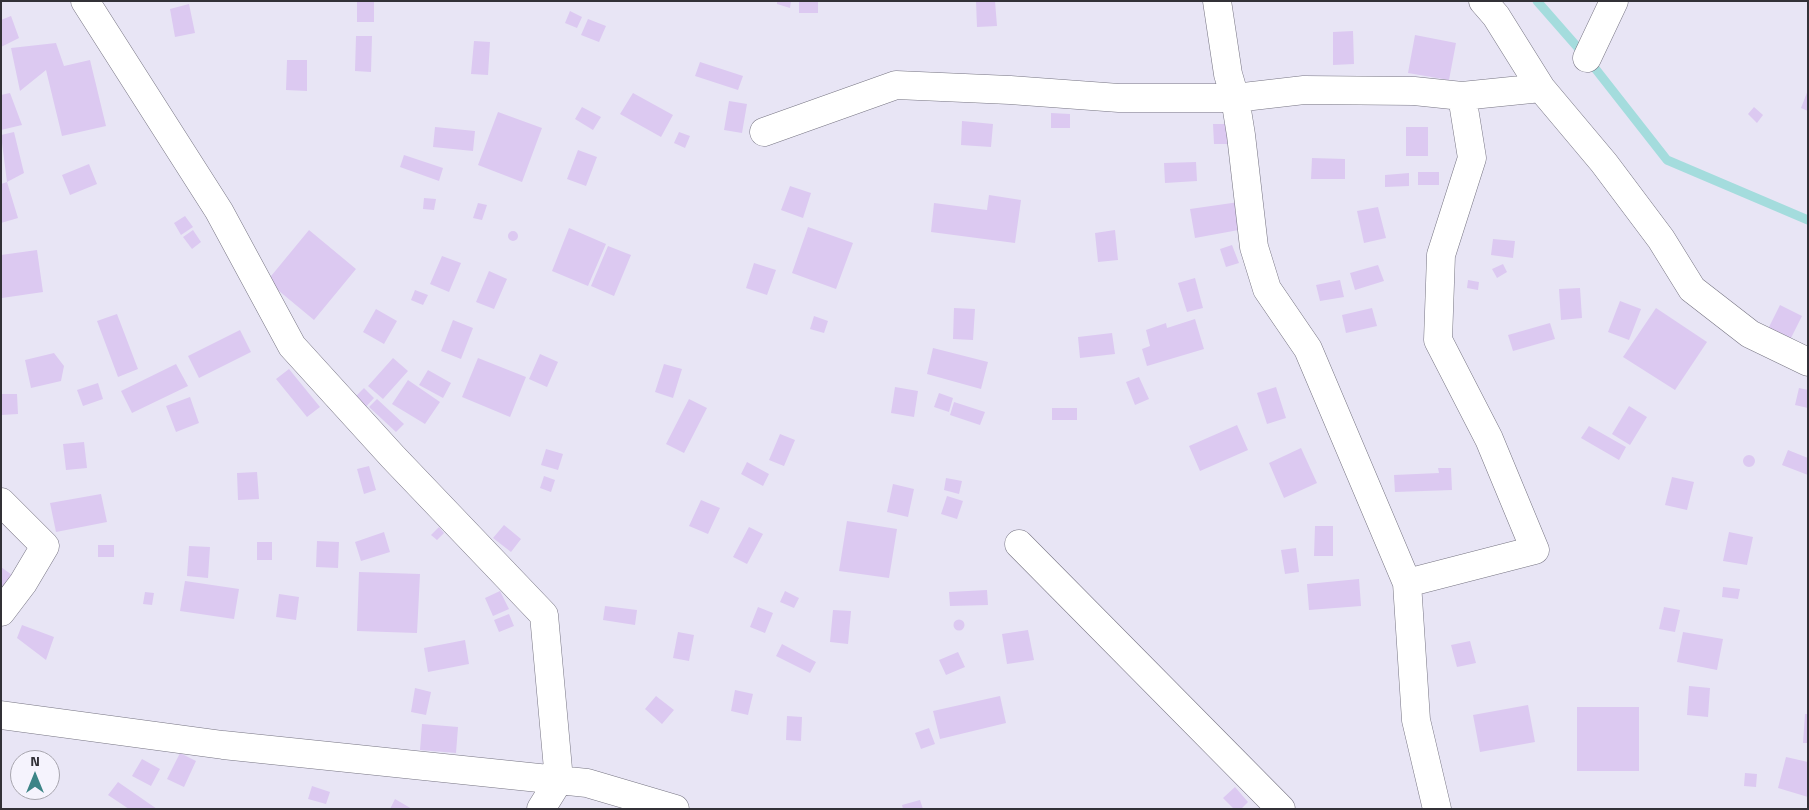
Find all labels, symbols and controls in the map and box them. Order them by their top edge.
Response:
north arrow [10,750,60,800]
text: N [30,750,40,771]

